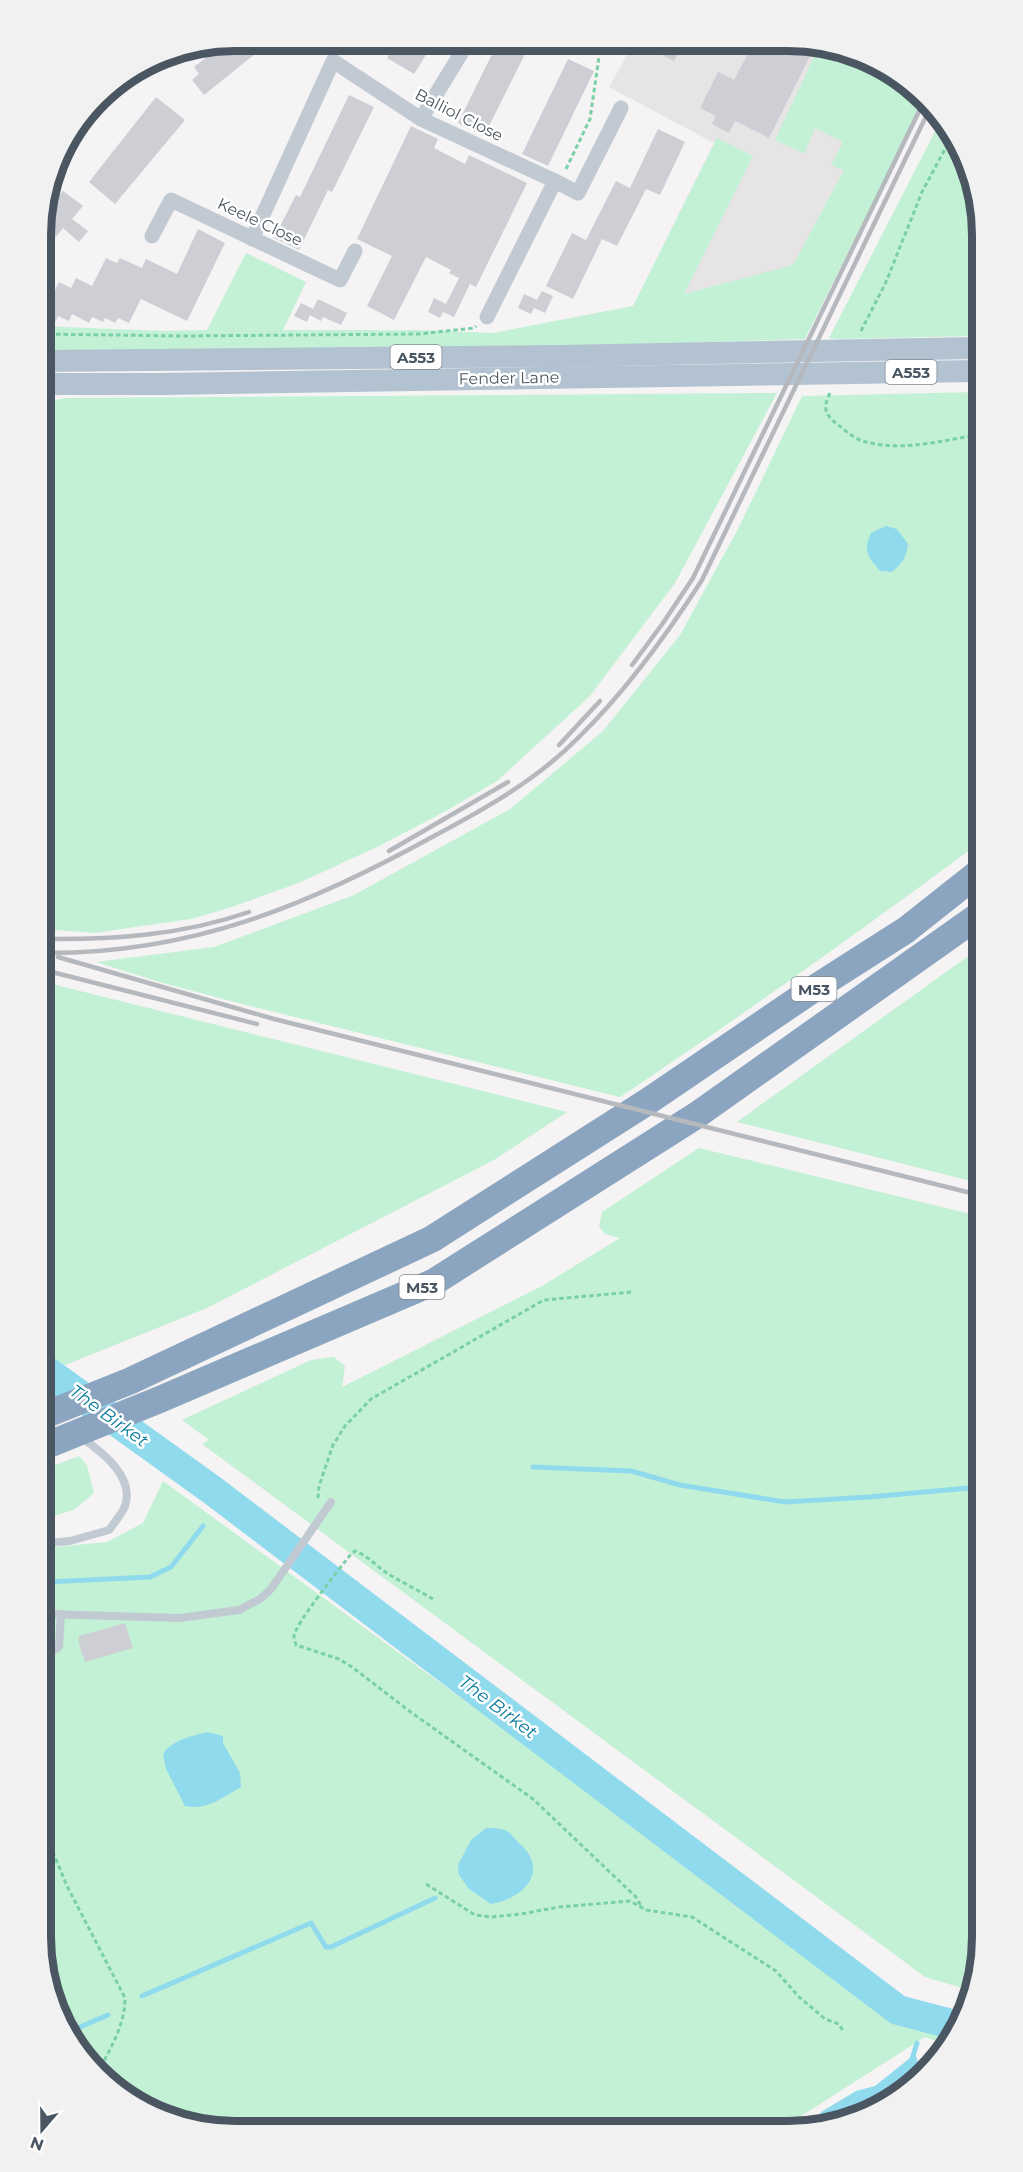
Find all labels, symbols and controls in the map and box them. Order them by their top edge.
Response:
street label: Balliol Close [412,85,506,145]
street label: Keele Close [214,194,306,250]
road number: A553 [390,345,442,369]
road number: A553 [886,360,936,384]
street label: Fender Lane [458,368,560,388]
road number: M53 [792,977,836,1001]
road number: M53 [400,1275,444,1299]
water label: The Birket [65,1380,153,1452]
water label: The Birket [455,1671,542,1744]
north arrow [12,2100,72,2160]
text: N [28,2132,46,2155]

